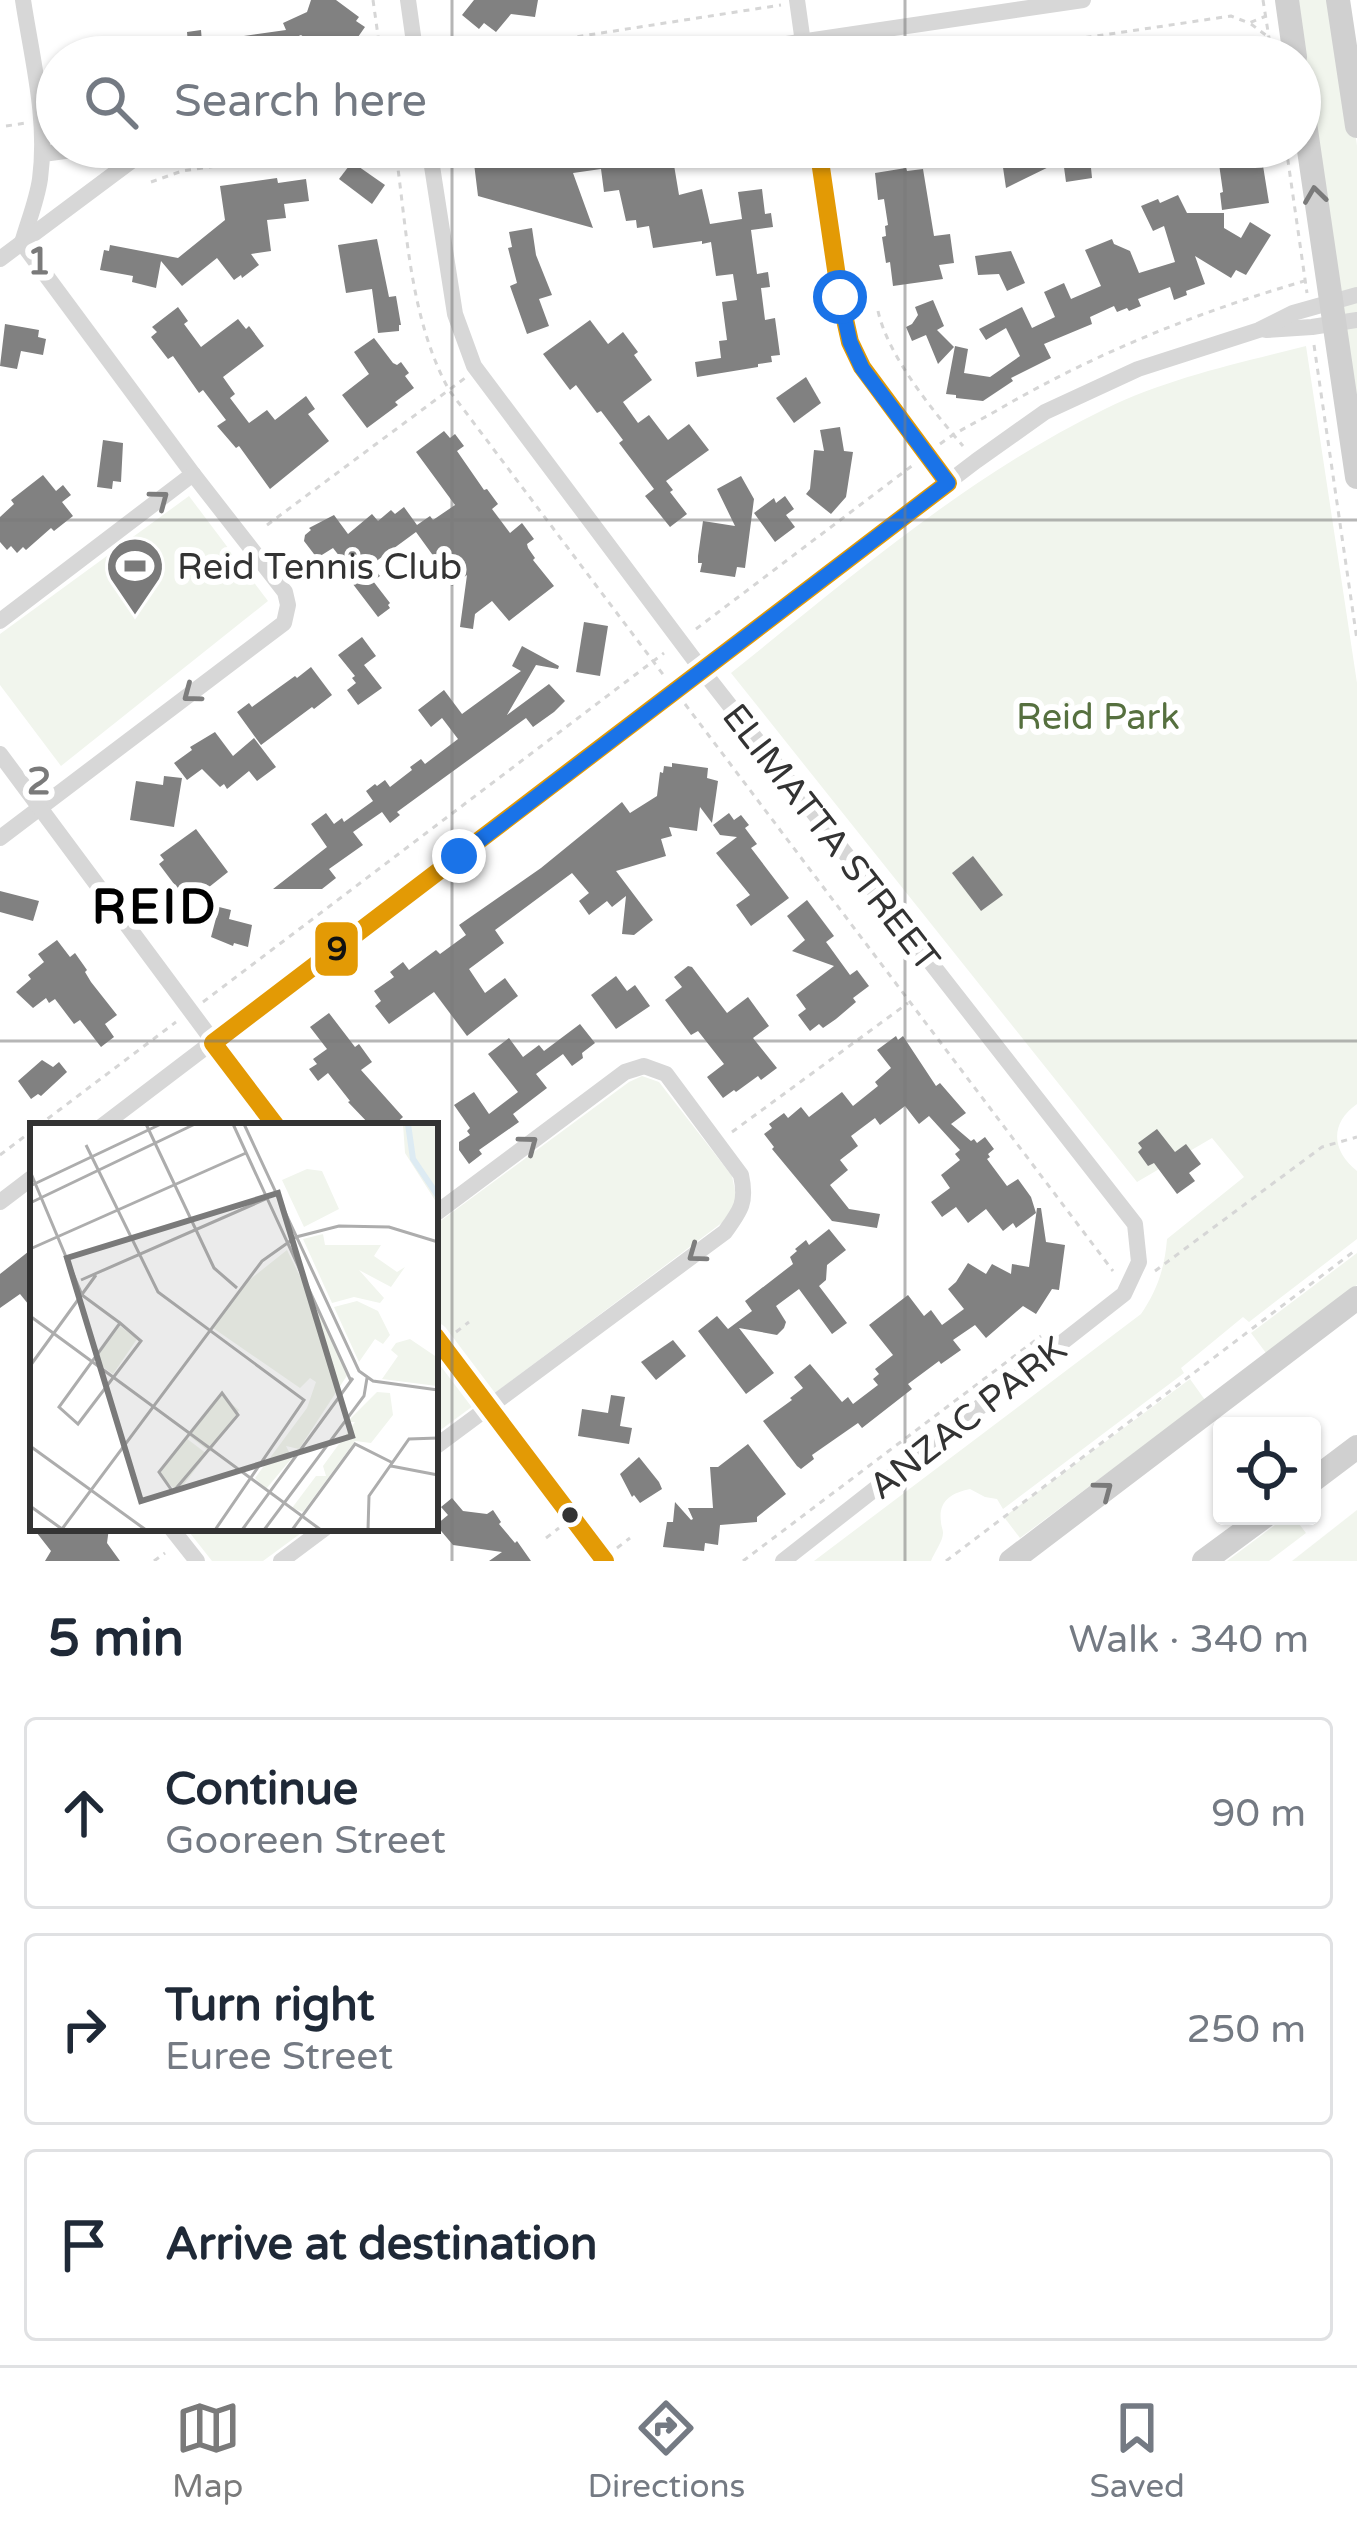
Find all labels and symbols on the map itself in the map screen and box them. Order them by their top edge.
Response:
one-way arrow [1303,185,1329,205]
text: 1 [27,238,51,285]
route start [813,270,867,324]
one-way arrow [147,492,168,514]
sports icon: Reid Tennis Club [104,535,166,617]
place label: Reid Tennis Club [177,546,462,589]
one-way arrow [183,679,204,701]
street label: ELIMATTA STREET [713,696,949,980]
park label: Reid Park [1016,696,1180,739]
text: 2 [27,758,51,805]
route end [432,829,486,883]
district label: REID [92,879,218,937]
line badge: 9 [313,920,360,978]
text: 9 [327,930,347,969]
inset map [30,1123,438,1531]
one-way arrow [516,1136,537,1158]
one-way arrow [687,1240,709,1262]
street label: ANZAC PARK [861,1328,1075,1509]
one-way arrow [1090,1483,1112,1505]
unlabelled marker [559,1504,581,1526]

